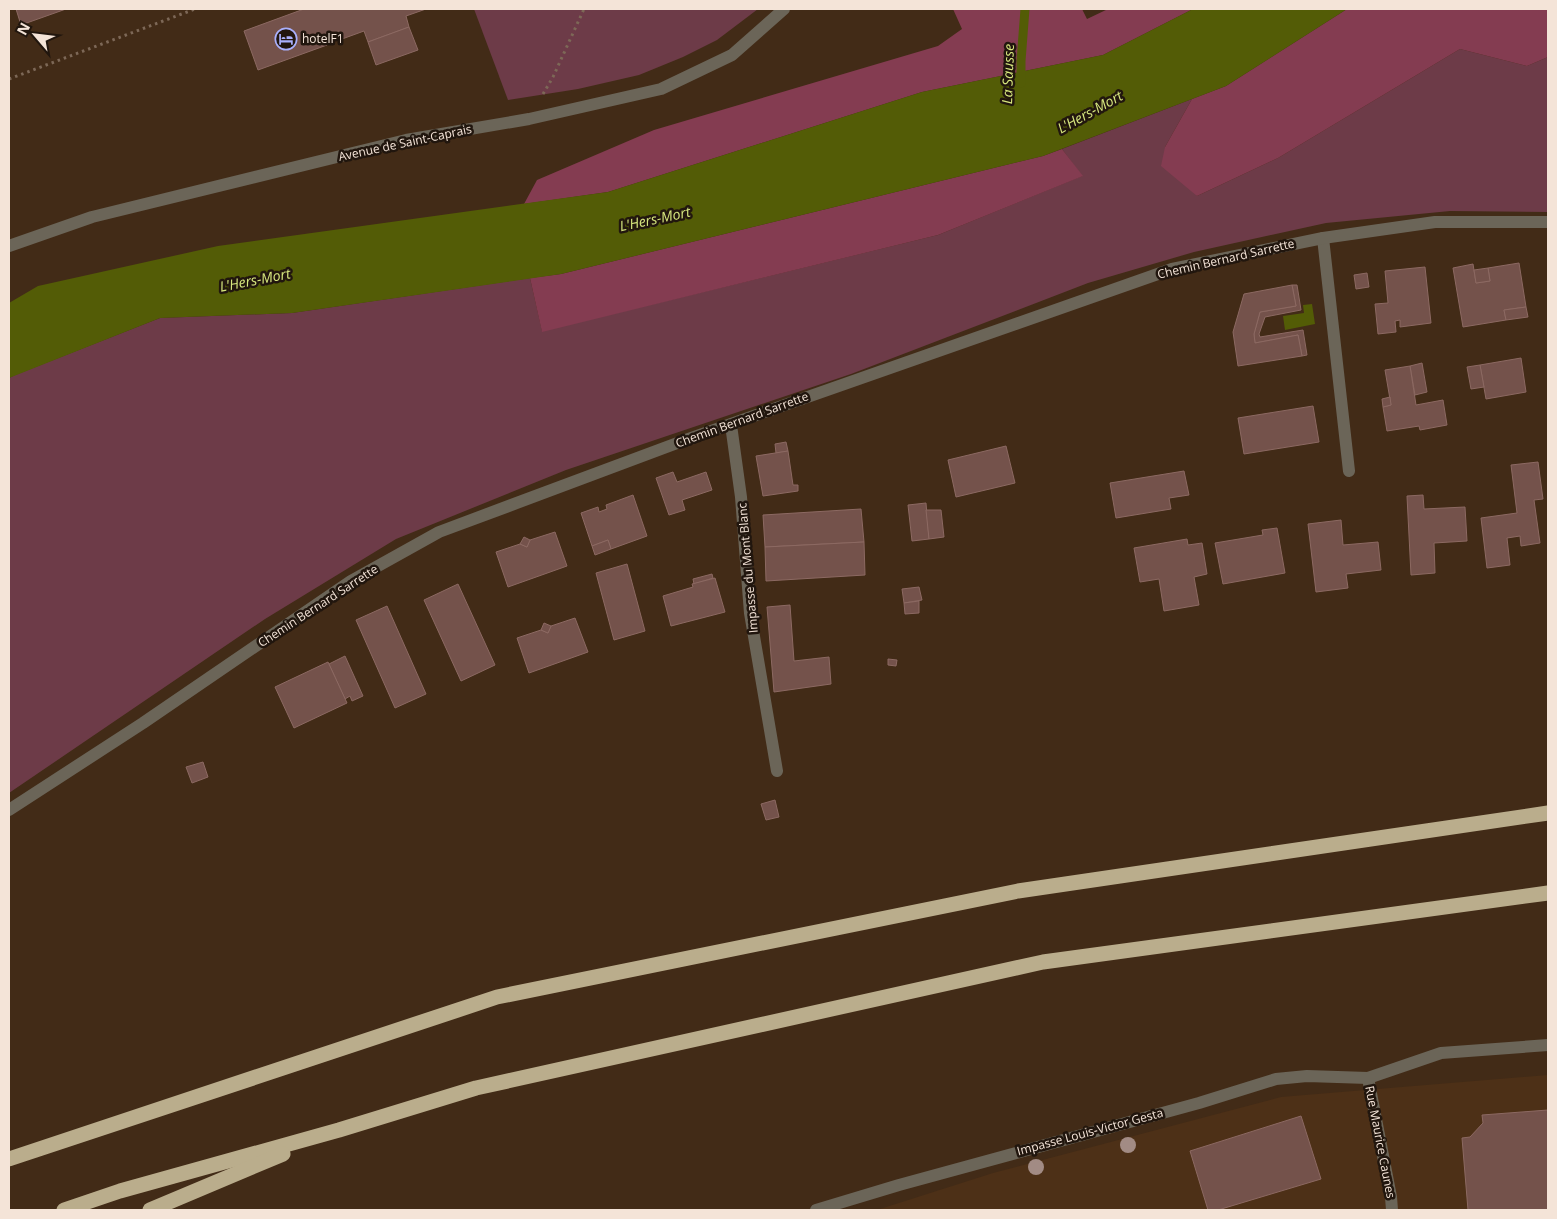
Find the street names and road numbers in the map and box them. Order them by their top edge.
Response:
street label: Avenue de Saint-Caprais [337,120,473,165]
street label: Chemin Bernard Sarrette [1156,234,1296,283]
street label: Chemin Bernard Sarrette [673,387,811,451]
street label: Impasse du Mont Blanc [733,502,762,634]
street label: Chemin Bernard Sarrette [254,560,381,651]
street label: Rue Maurice Caunes [1361,1084,1400,1200]
street label: Impasse Louis-Victor Gesta [1015,1104,1165,1159]

